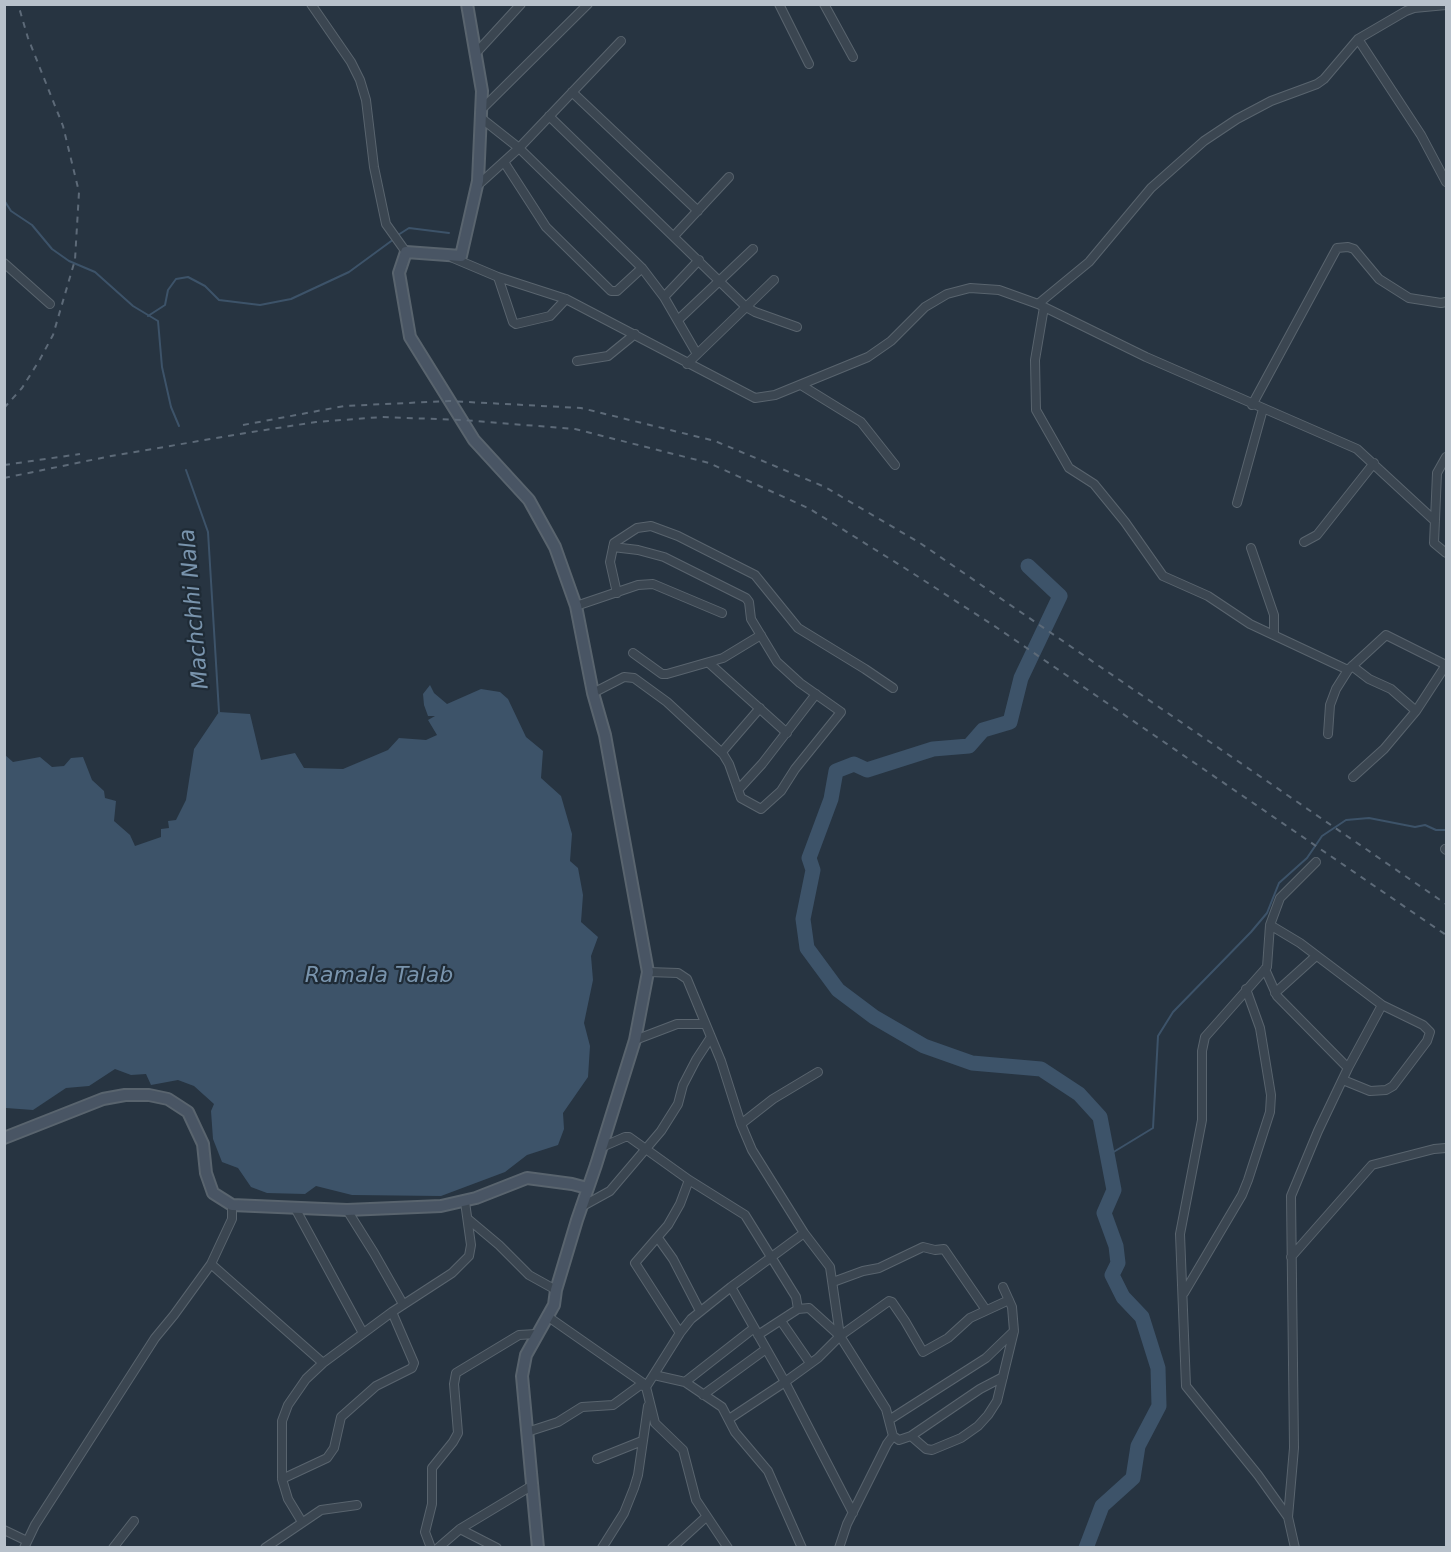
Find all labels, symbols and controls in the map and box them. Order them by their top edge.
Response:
water label: Machchhi Nala [175,528,215,690]
water label: Ramala Talab [305,963,453,989]

